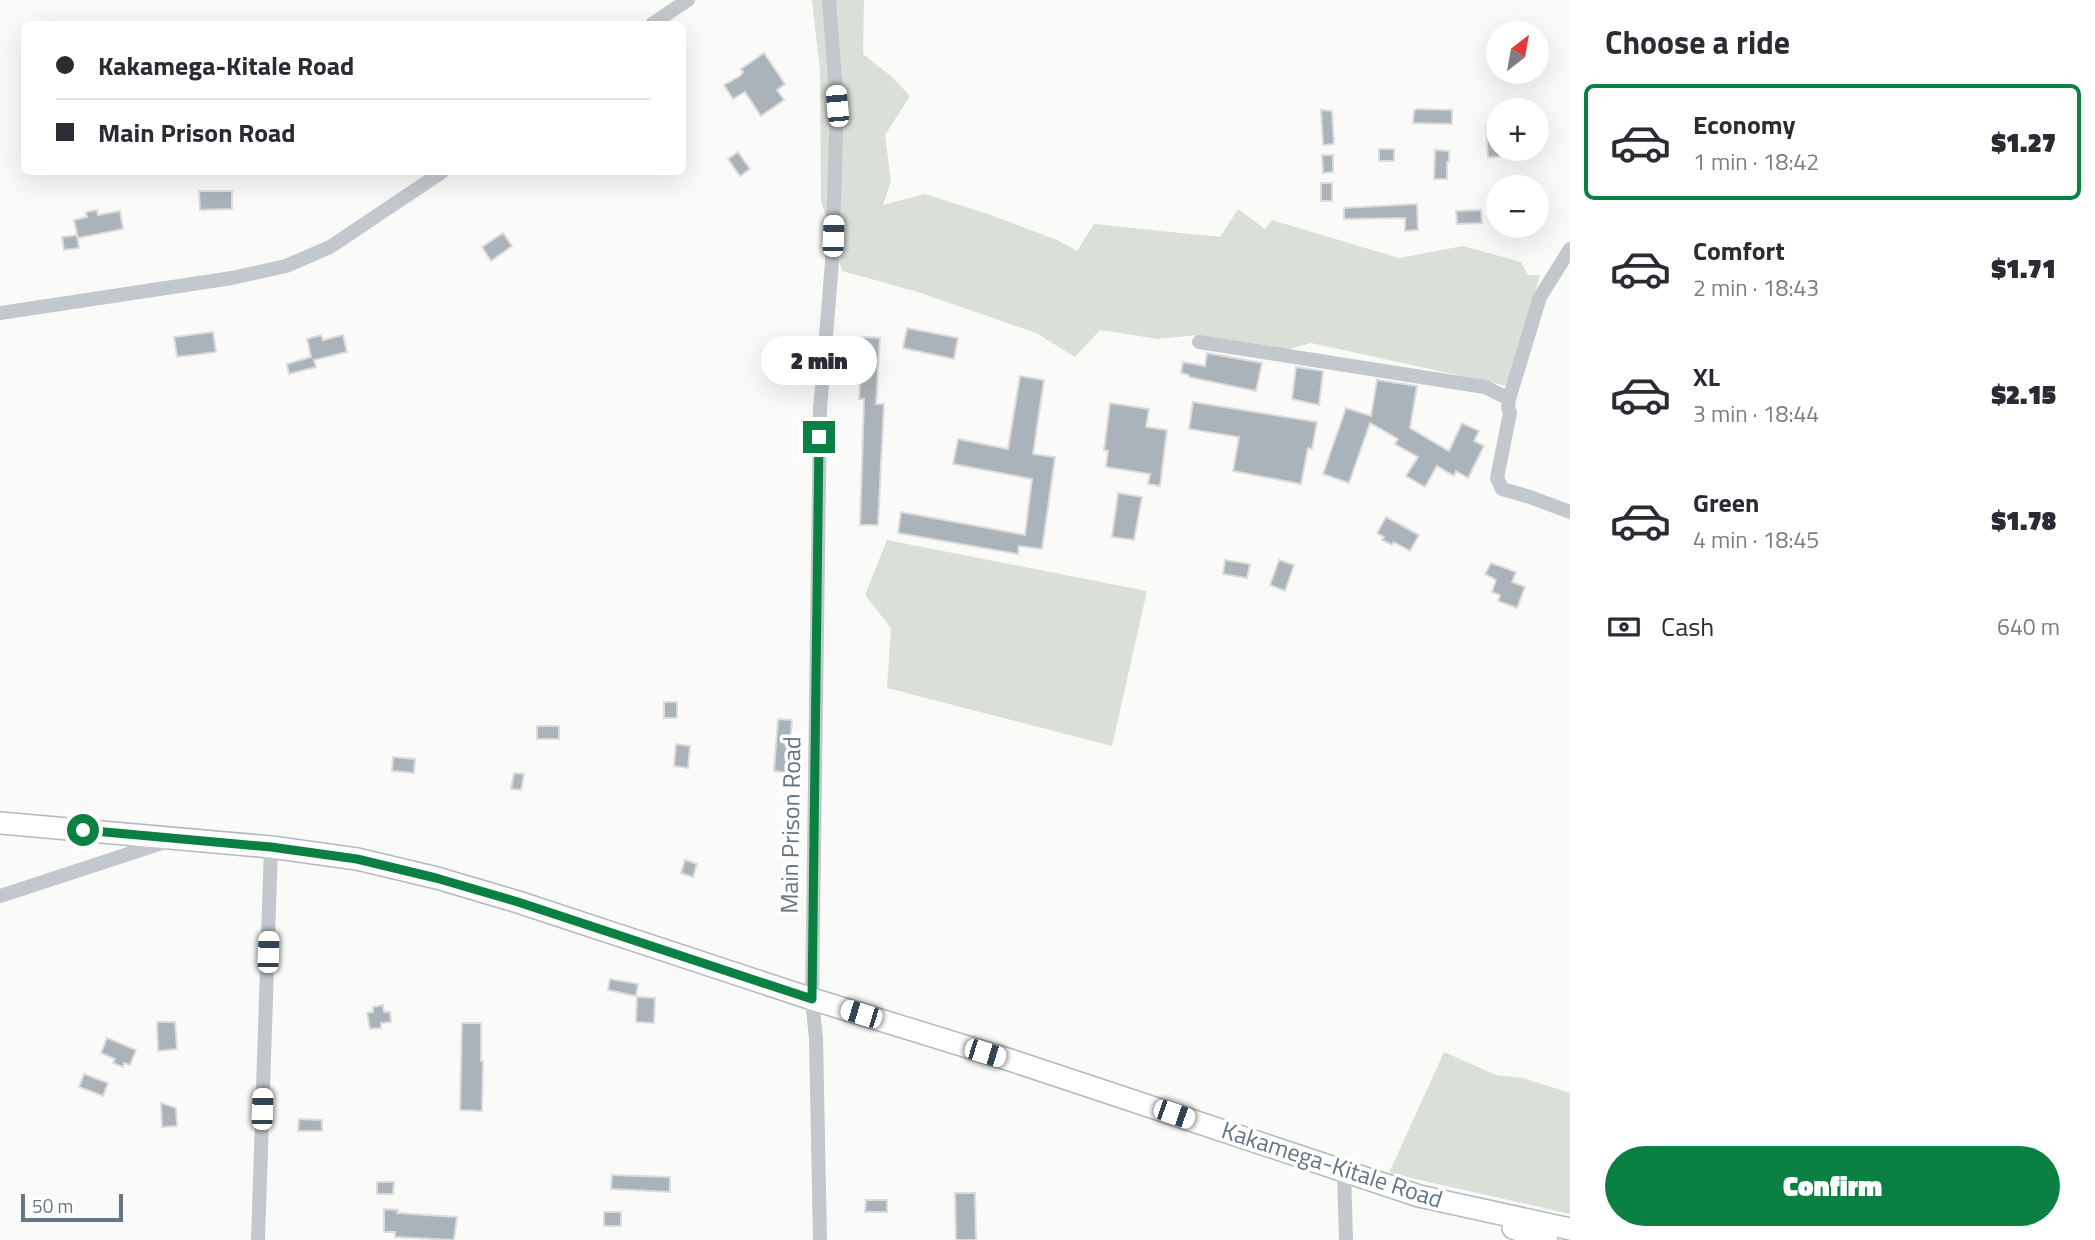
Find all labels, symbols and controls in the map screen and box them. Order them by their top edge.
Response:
text: Choose a ride [1605,18,1790,66]
north arrow [1486,21,1549,84]
map controls [1486,21,1549,238]
text: Kakamega-Kitale Road [98,46,354,85]
car [825,84,850,128]
button: + [1486,98,1549,161]
text: Economy [1693,105,1795,144]
icon: car [1609,111,1672,174]
text: Main Prison Road [98,113,296,152]
text: $1.27 [1991,123,2056,162]
text: 1 min · 18:42 [1693,144,1819,179]
button: − [1486,175,1549,238]
car [822,215,845,257]
text: Comfort [1693,231,1785,270]
icon: car [1609,237,1672,300]
text: $1.71 [1991,249,2056,288]
text: 2 min · 18:43 [1693,270,1819,305]
callout: 2 min [761,336,877,384]
text: 2 min [790,343,848,378]
text: XL [1693,357,1720,396]
icon: car [1609,363,1672,426]
text: $2.15 [1991,375,2056,414]
text: 3 min · 18:44 [1693,396,1819,431]
route end [803,421,835,453]
text: Green [1693,483,1759,522]
icon: car [1609,489,1672,552]
text: $1.78 [1991,501,2056,540]
text: 4 min · 18:45 [1693,522,1819,557]
text: Cash [1661,607,1714,646]
icon: cash [1605,608,1643,646]
text: 640 m [1997,609,2060,644]
street label: Main Prison Road [770,736,810,914]
route start [67,814,99,846]
car [257,931,280,973]
car [838,998,885,1030]
car [962,1037,1009,1069]
car [251,1088,274,1130]
car [1151,1097,1198,1131]
street label: Kakamega-Kitale Road [1217,1111,1447,1217]
button: Confirm [1605,1146,2060,1226]
scale bar [21,1191,122,1223]
text: 50 m [32,1191,73,1220]

